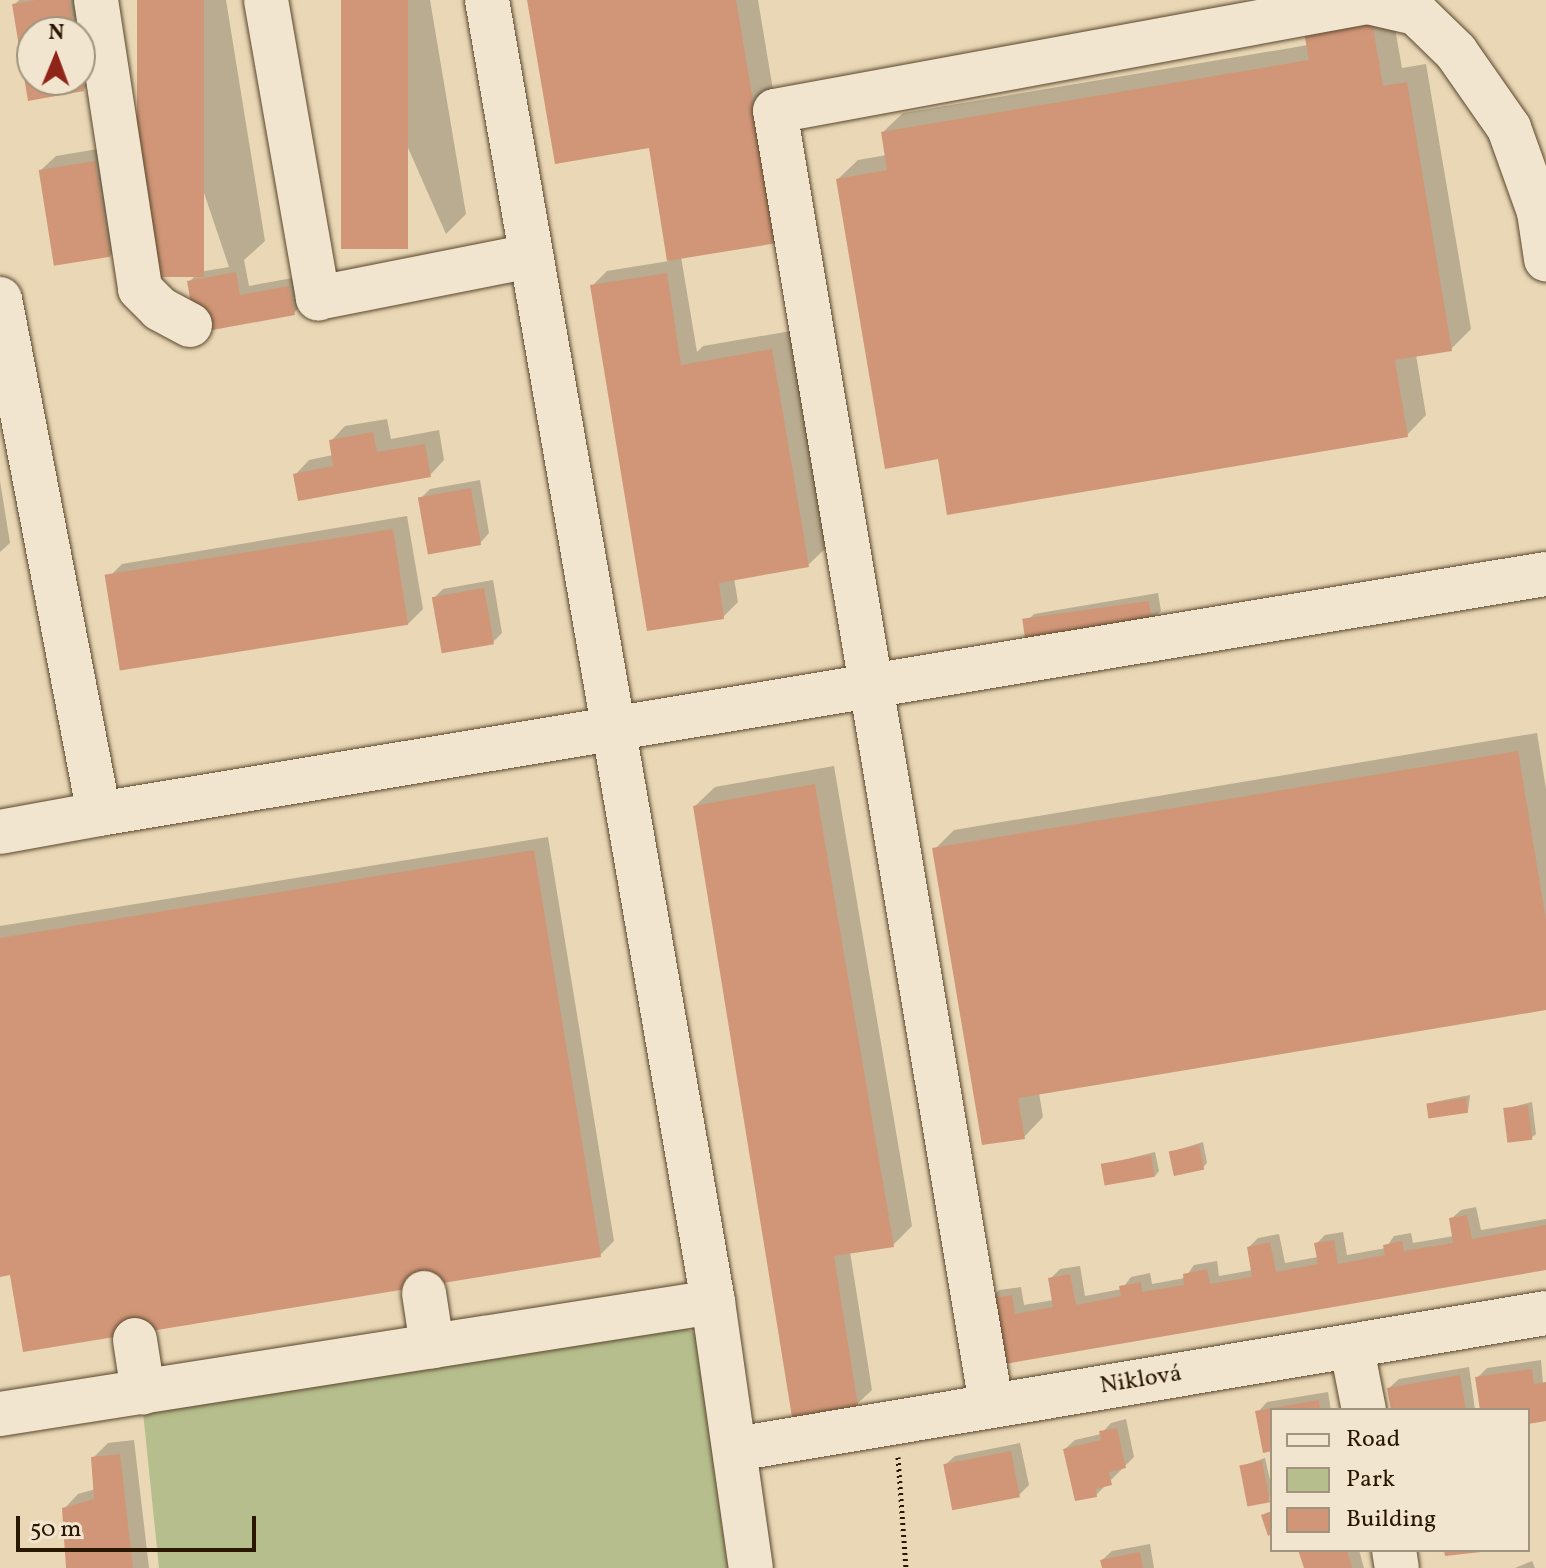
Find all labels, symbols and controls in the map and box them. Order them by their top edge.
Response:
north arrow [16,16,96,96]
text: N [48,18,65,49]
street label: Niklová [1098,1360,1184,1402]
legend [1270,1408,1530,1552]
text: Road [1346,1423,1400,1457]
text: Park [1346,1463,1395,1497]
scale bar [20,1500,260,1550]
text: Building [1346,1503,1436,1537]
text: 50 m [30,1513,82,1547]

